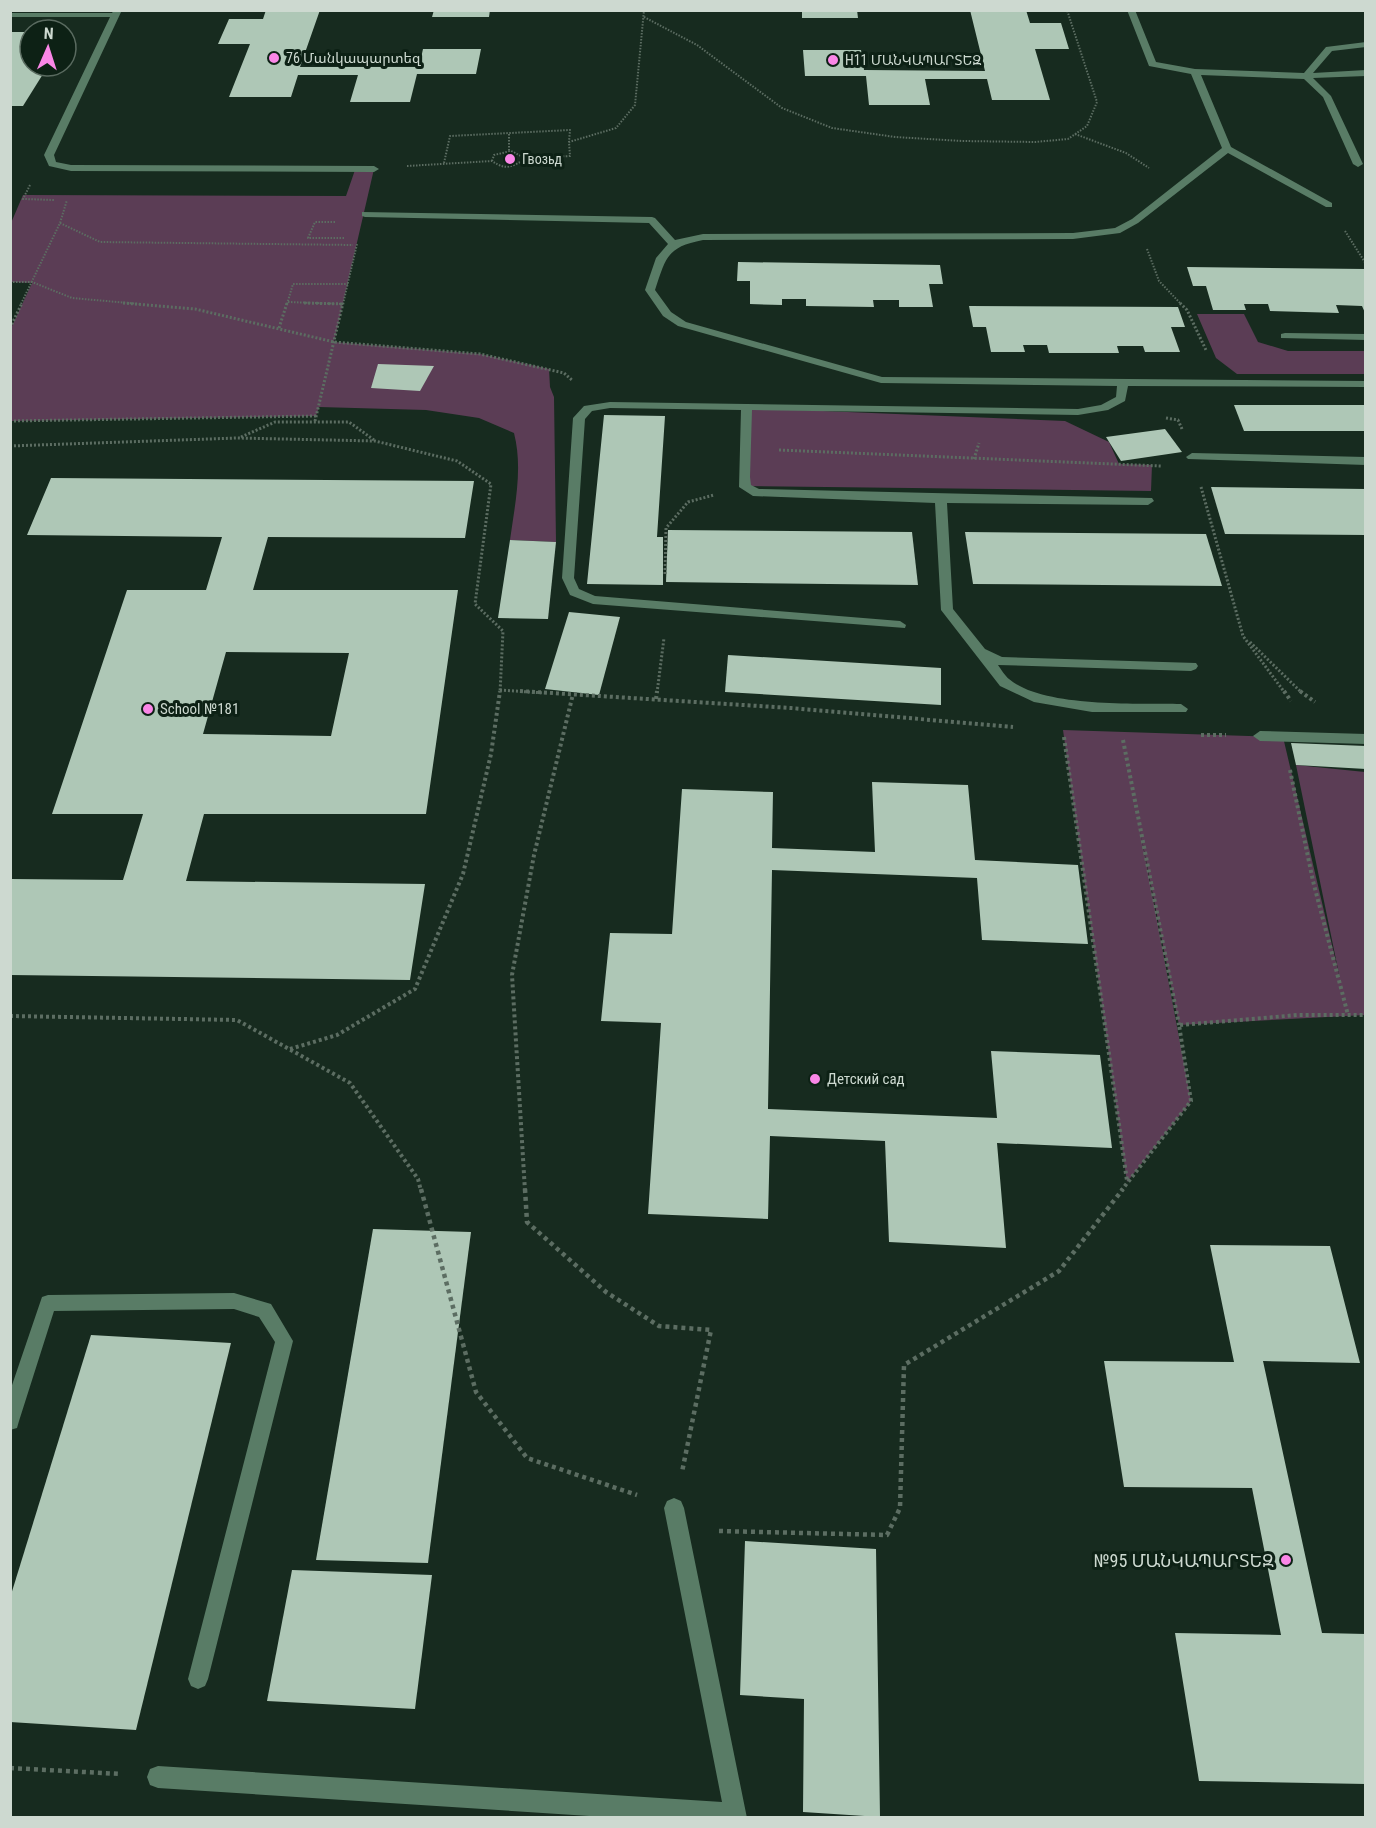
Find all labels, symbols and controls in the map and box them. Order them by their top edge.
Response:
north arrow [18,18,78,78]
text: N [43,24,54,43]
place label: 76 Մանկապարտեզ [286,50,421,66]
marker: 76 Մանկապարտեզ [267,51,281,65]
place label: H11 ՄԱՆԿԱՊԱՐՏԵԶ [845,52,982,68]
marker: H11 ՄԱՆԿԱՊԱՐՏԵԶ [826,53,840,67]
place label: Гвозьд [522,151,563,167]
marker: Гвозьд [503,152,517,166]
place label: School №181 [160,700,239,718]
marker: School №181 [141,702,155,716]
place label: Детский сад [827,1070,905,1088]
marker: Детский сад [808,1072,822,1086]
place label: №95 ՄԱՆԿԱՊԱՐՏԵԶ [1094,1550,1274,1571]
marker: №95 ՄԱՆԿԱՊԱՐՏԵԶ [1279,1553,1293,1567]

